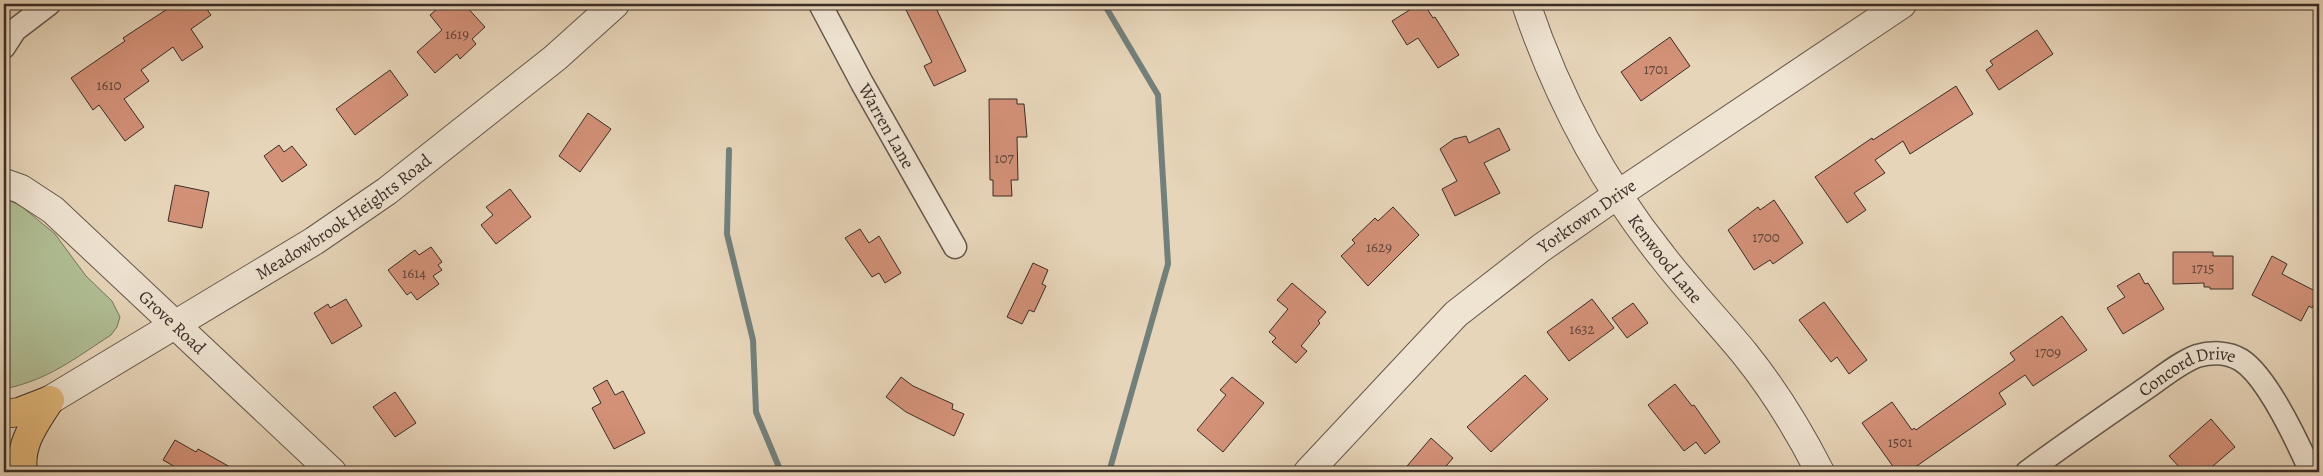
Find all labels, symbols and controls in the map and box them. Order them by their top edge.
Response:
house number: 1619 [445,24,469,44]
house number: 1701 [1644,59,1668,79]
house number: 1610 [96,75,122,95]
street label: Warren Lane [852,78,920,173]
street label: Meadowbrook Heights Road [251,148,437,285]
house number: 107 [994,148,1014,168]
street label: Yorktown Drive [1532,173,1641,259]
street label: Kenwood Lane [1622,209,1708,308]
house number: 1700 [1752,227,1780,247]
house number: 1629 [1366,237,1392,257]
house number: 1715 [2191,258,2215,278]
house number: 1614 [402,263,426,283]
street label: Grove Road [134,285,211,360]
house number: 1632 [1569,319,1595,339]
street label: Concord Drive [2134,341,2239,402]
house number: 1709 [2035,342,2061,362]
house number: 1501 [1888,432,1912,452]

